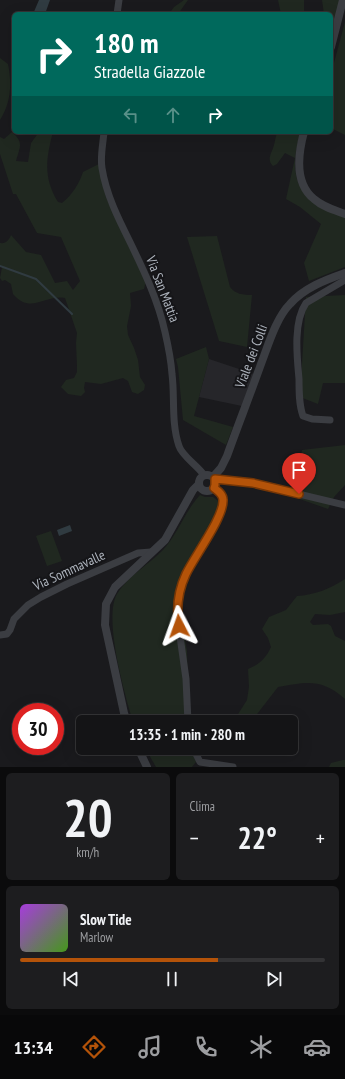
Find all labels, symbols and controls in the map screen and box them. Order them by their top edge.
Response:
text: 180 m [94,24,158,61]
icon: right [28,28,80,80]
text: Stradella Giazzole [94,60,206,83]
icon: left [120,104,142,126]
icon: ahead [162,104,184,126]
icon: right [204,104,226,126]
street label: Via San Mattia [142,252,184,325]
street label: Viale dei Colli [230,322,271,391]
pin [282,453,316,494]
icon: arrive [288,459,310,481]
street label: Via Sommavalle [29,545,108,595]
position arrow [158,605,200,647]
speed limit sign: 30 [12,703,64,755]
text: 13:35 · 1 min · 280 m [129,725,245,744]
text: 20 [63,784,113,851]
text: Clima [190,798,215,815]
text: 22° [237,818,277,857]
text: − [190,824,199,852]
text: + [316,824,325,852]
text: km/h [76,844,99,861]
text: Slow Tide [80,910,132,929]
text: Marlow [80,929,113,946]
icon: previous [60,968,82,990]
icon: pause [161,968,183,990]
icon: next [263,968,285,990]
icon: directions [80,1033,108,1061]
icon: music [136,1033,164,1061]
icon: phone [192,1033,220,1061]
icon: climate [247,1033,275,1061]
icon: car [303,1033,331,1061]
text: 13:34 [14,1036,53,1059]

